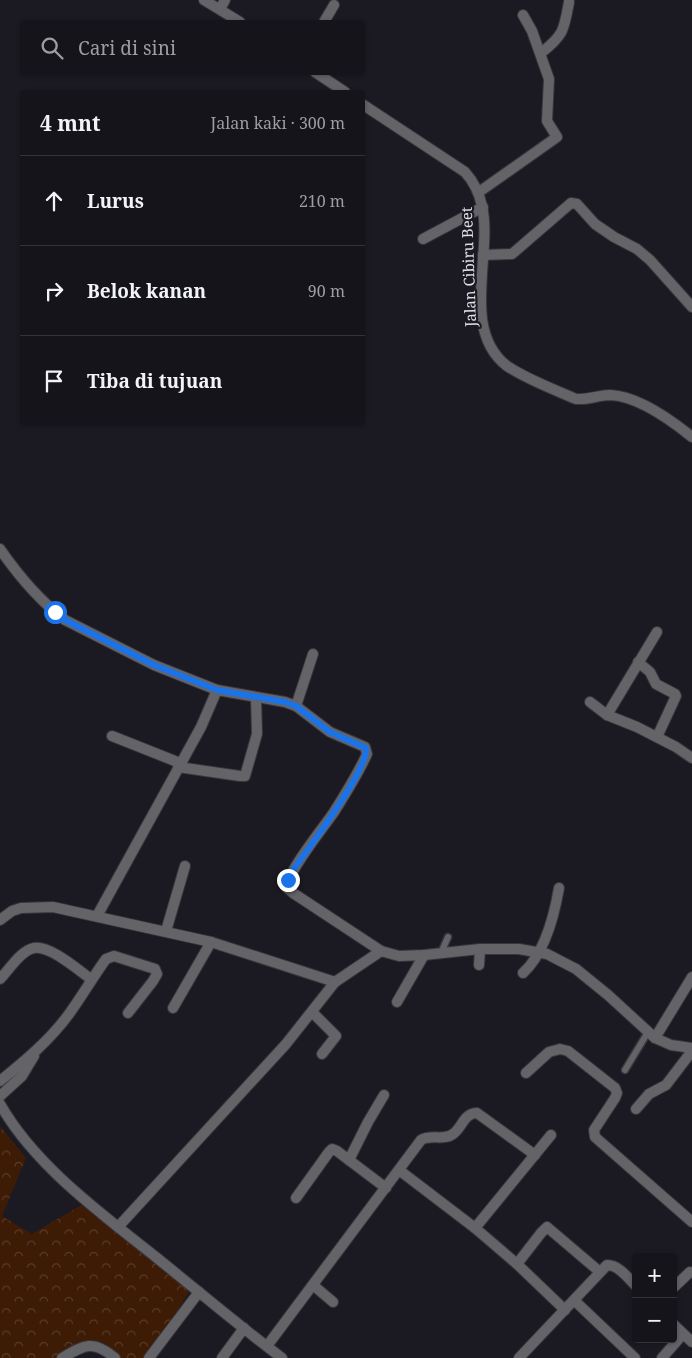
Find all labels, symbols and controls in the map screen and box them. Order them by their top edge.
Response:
search box [20,20,365,75]
icon: search [38,34,66,62]
text: Cari di sini [78,35,176,61]
text: 4 mnt [40,109,101,137]
text: Jalan kaki · 300 m [211,112,345,134]
icon: ahead [40,187,68,215]
text: Lurus [87,188,144,214]
text: 210 m [299,190,345,212]
street label: Jalan Cibiru Beet [456,207,480,328]
icon: right [40,277,68,305]
text: Belok kanan [87,278,206,304]
text: 90 m [308,280,345,302]
icon: arrive [40,367,68,395]
text: Tiba di tujuan [87,368,222,394]
route start [44,601,67,624]
route end [277,869,300,892]
map controls [632,1253,677,1343]
button: + [632,1253,677,1298]
button: − [632,1298,677,1343]

